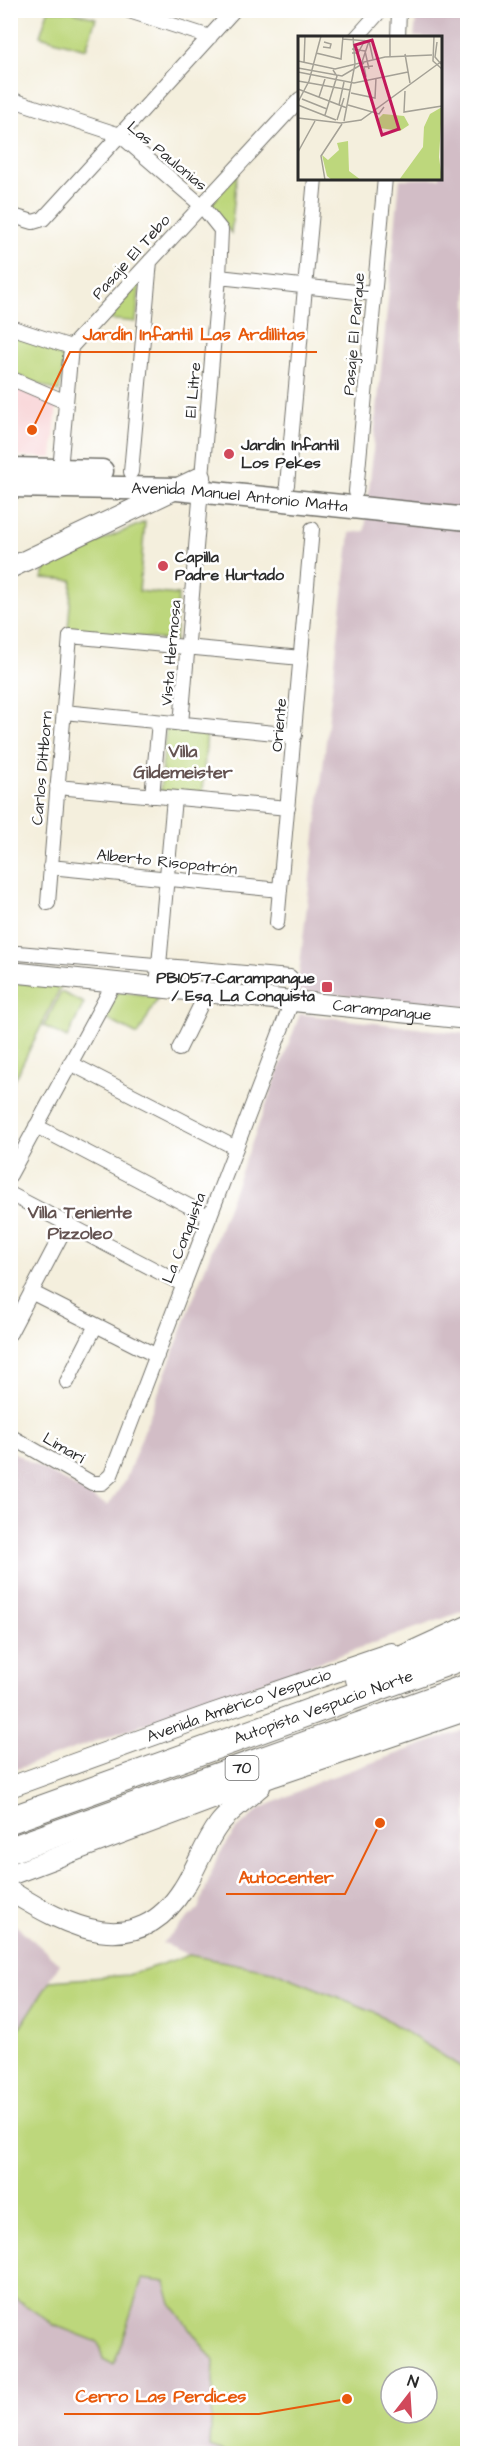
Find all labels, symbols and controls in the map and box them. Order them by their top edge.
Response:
inset map [298,36,442,180]
street label: Las Paulonias [122,116,212,196]
street label: Pasaje El Tebo [87,210,175,304]
street label: Pasaje El Parque [338,271,370,396]
callout: Jardín Infantil Las Ardillitas [70,316,317,352]
text: Jardín Infantil Las Ardillitas [82,322,305,347]
street label: El Litre [180,361,206,419]
place label: Jardin Infantil Los Pekes [240,434,339,474]
marker: Jardin Infantil Los Pekes [222,447,236,461]
street label: Avenida Manuel Antonio Matta [131,477,349,518]
place label: Capilla Padre Hurtado [175,546,285,586]
marker: Capilla Padre Hurtado [156,559,170,573]
street label: Vista Hermosa [155,599,187,707]
street label: Oriente [266,697,292,753]
street label: Carlos Dittborn [26,710,58,826]
district label: Villa Gildemeister [133,739,233,785]
street label: Alberto Risopatrón [96,844,238,880]
place label: PB1057-Carampangue / Esq. La Conquista [156,967,316,1007]
marker: PB1057-Carampangue / Esq. La Conquista [320,980,334,994]
street label: Carampangue [332,994,433,1026]
street label: La Conquista [157,1190,211,1286]
district label: Villa Teniente Pizzoleo [27,1200,132,1246]
street label: Limarí [39,1427,90,1469]
street label: Avenida Américo Vespucio [144,1663,334,1748]
street label: Autopista Vespucio Norte [231,1665,416,1749]
road number: 70 [226,1756,258,1780]
callout: Autocenter [226,1858,345,1894]
text: Autocenter [238,1865,334,1890]
north arrow [379,2365,439,2425]
text: N [405,2370,421,2394]
callout: Cerro Las Perdices [64,2378,259,2414]
text: Cerro Las Perdices [76,2384,246,2409]

